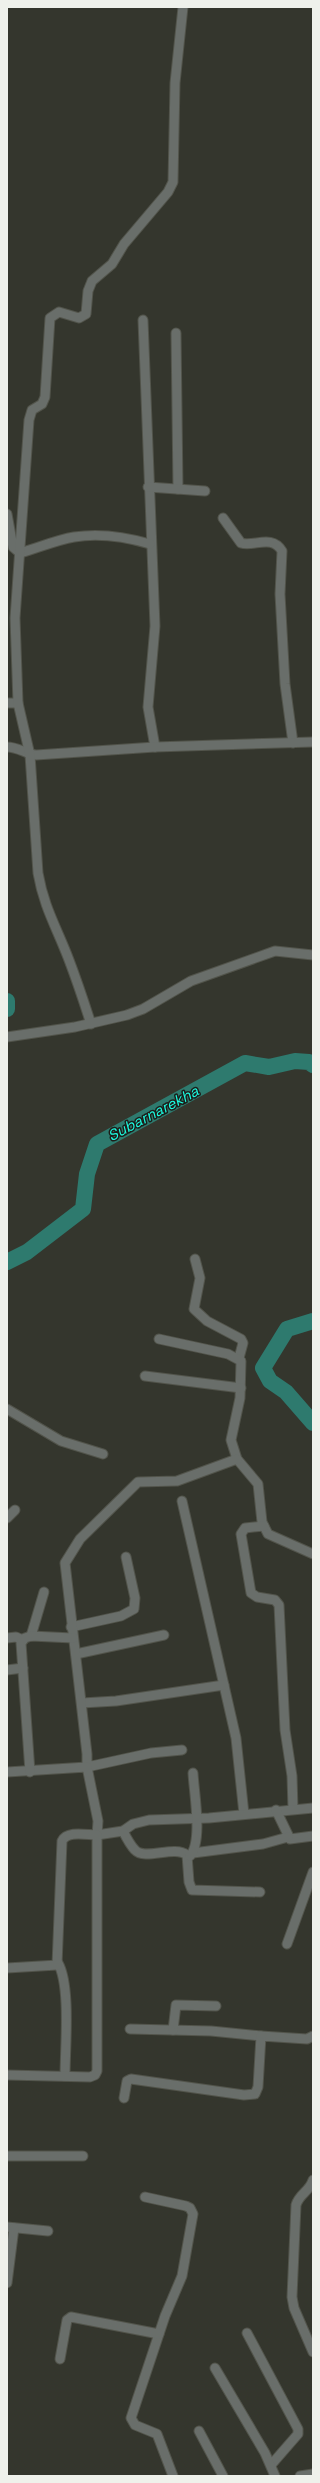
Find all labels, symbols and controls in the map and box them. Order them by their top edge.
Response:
water label: Subarnarekha [104,1081,202,1145]

